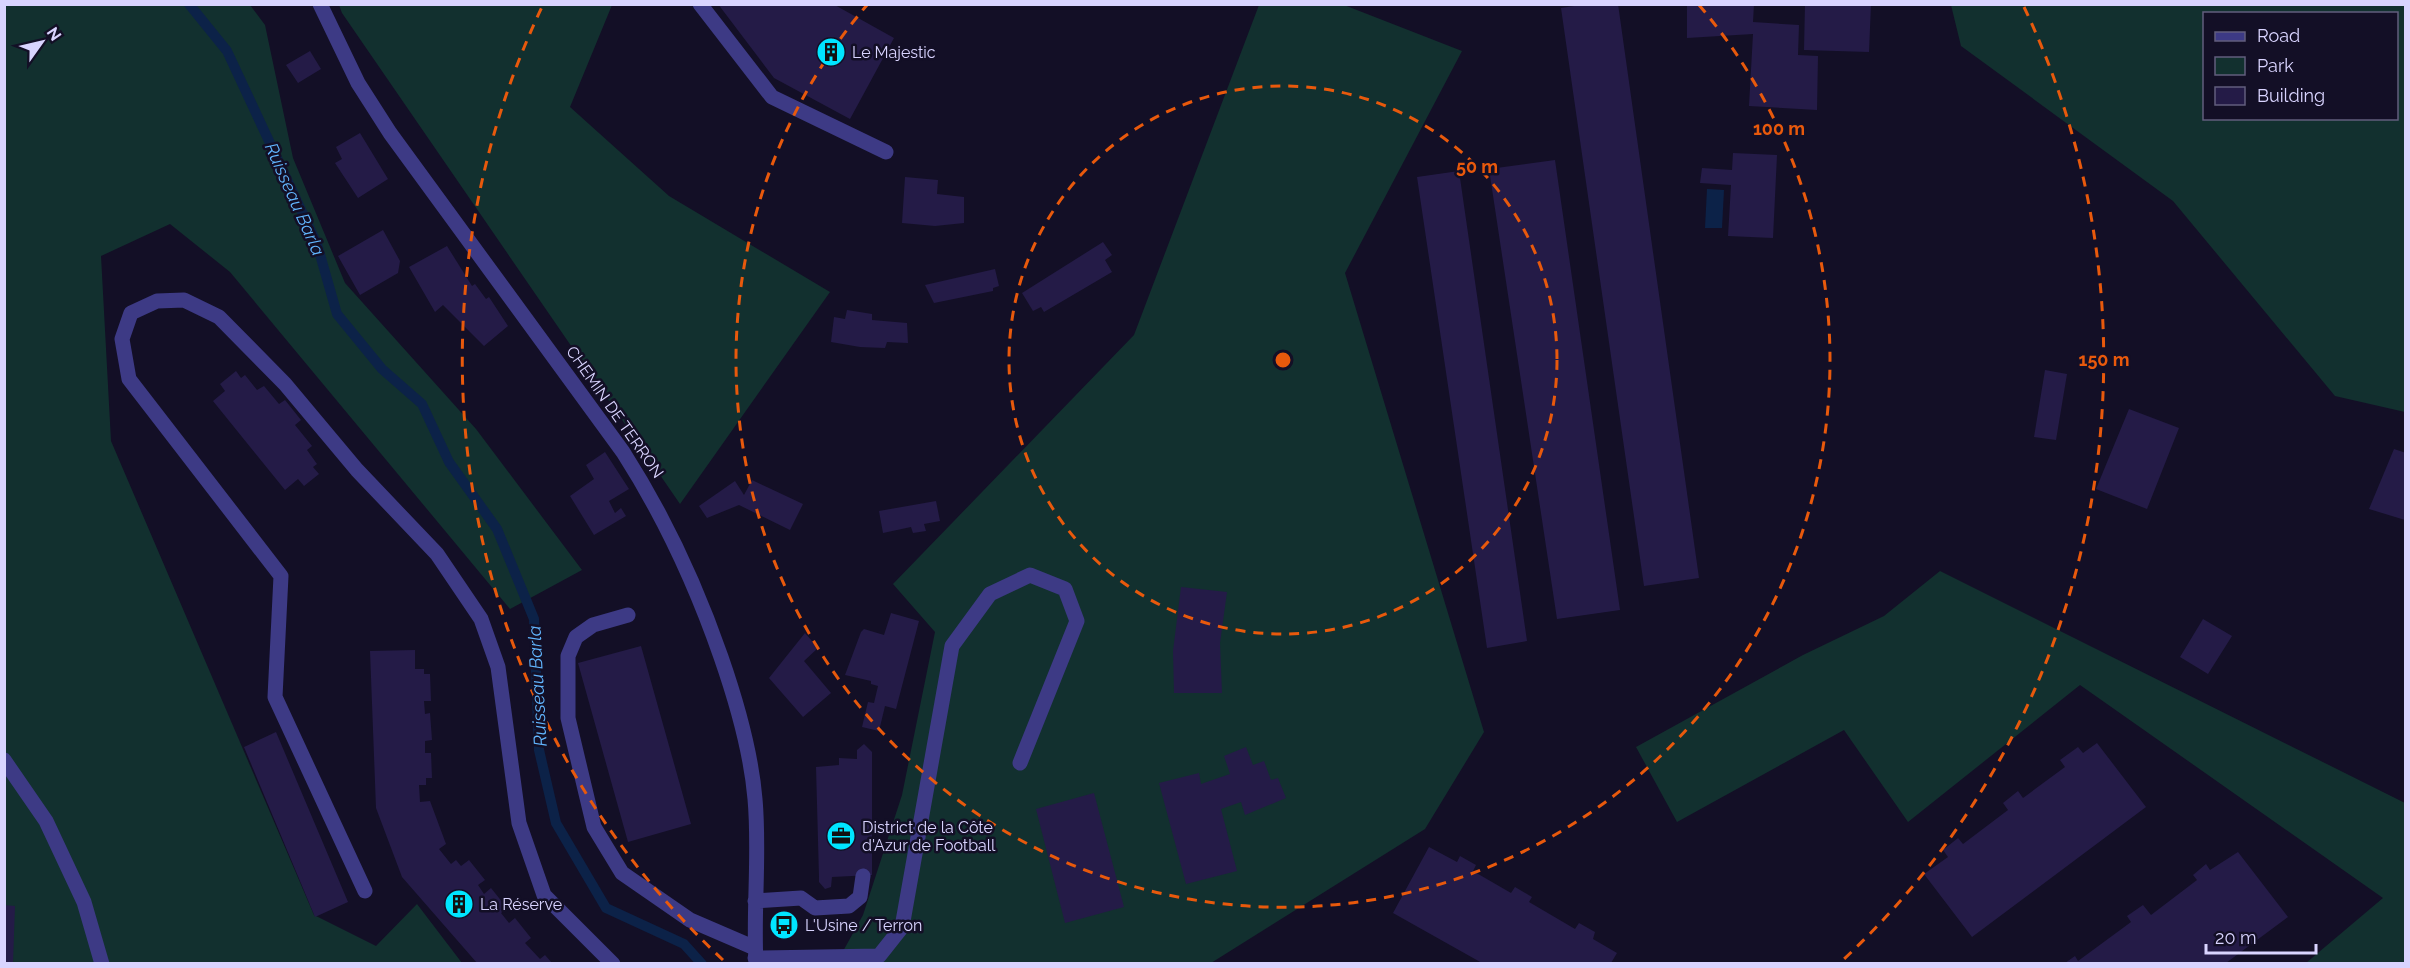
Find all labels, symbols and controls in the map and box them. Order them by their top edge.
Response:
north arrow [12,12,72,72]
legend [2203,12,2398,120]
text: N [43,24,65,44]
text: Road [2257,25,2300,46]
building icon: Le Majestic [815,36,847,68]
place label: Le Majestic [852,43,936,62]
text: Park [2257,55,2294,76]
text: Building [2257,85,2325,106]
text: 100 m [1753,118,1805,139]
water label: Ruisseau Barla [261,139,329,259]
text: 50 m [1456,156,1498,177]
street label: CHEMIN DE TERRON [562,342,668,482]
text: 150 m [2079,349,2130,370]
centre of rings [1273,350,1293,370]
water label: Ruisseau Barla [523,625,551,747]
place label: District de la Côte d'Azur de Football [862,818,996,855]
office icon: District de la Côte d'Azur de Football [825,820,857,852]
building icon: La Réserve [443,888,475,920]
place label: La Réserve [480,895,562,914]
bus stop icon: L'Usine / Terron [768,909,800,941]
place label: L'Usine / Terron [805,916,922,935]
scale bar [2206,917,2316,955]
text: 20 m [2215,927,2257,948]

